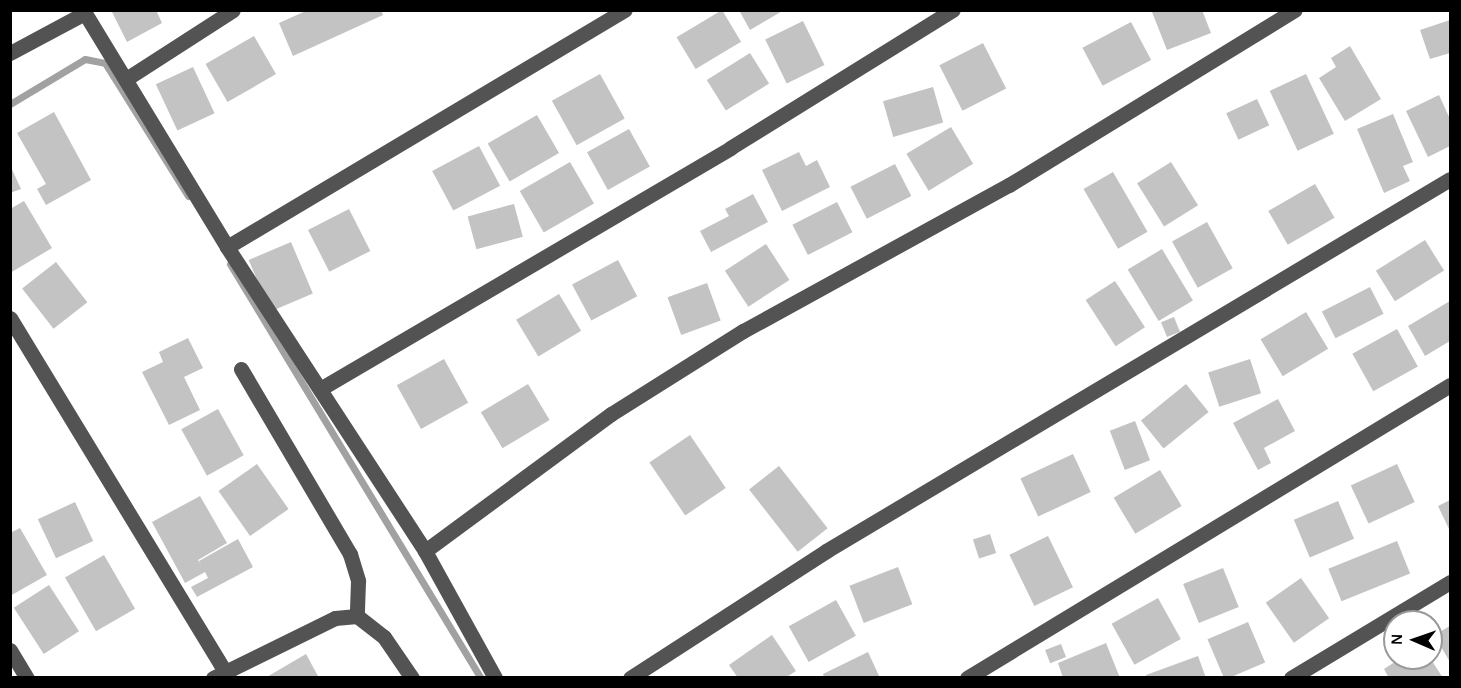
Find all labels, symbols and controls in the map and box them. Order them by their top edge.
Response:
north arrow [1383,610,1443,670]
text: N [1387,633,1406,646]

